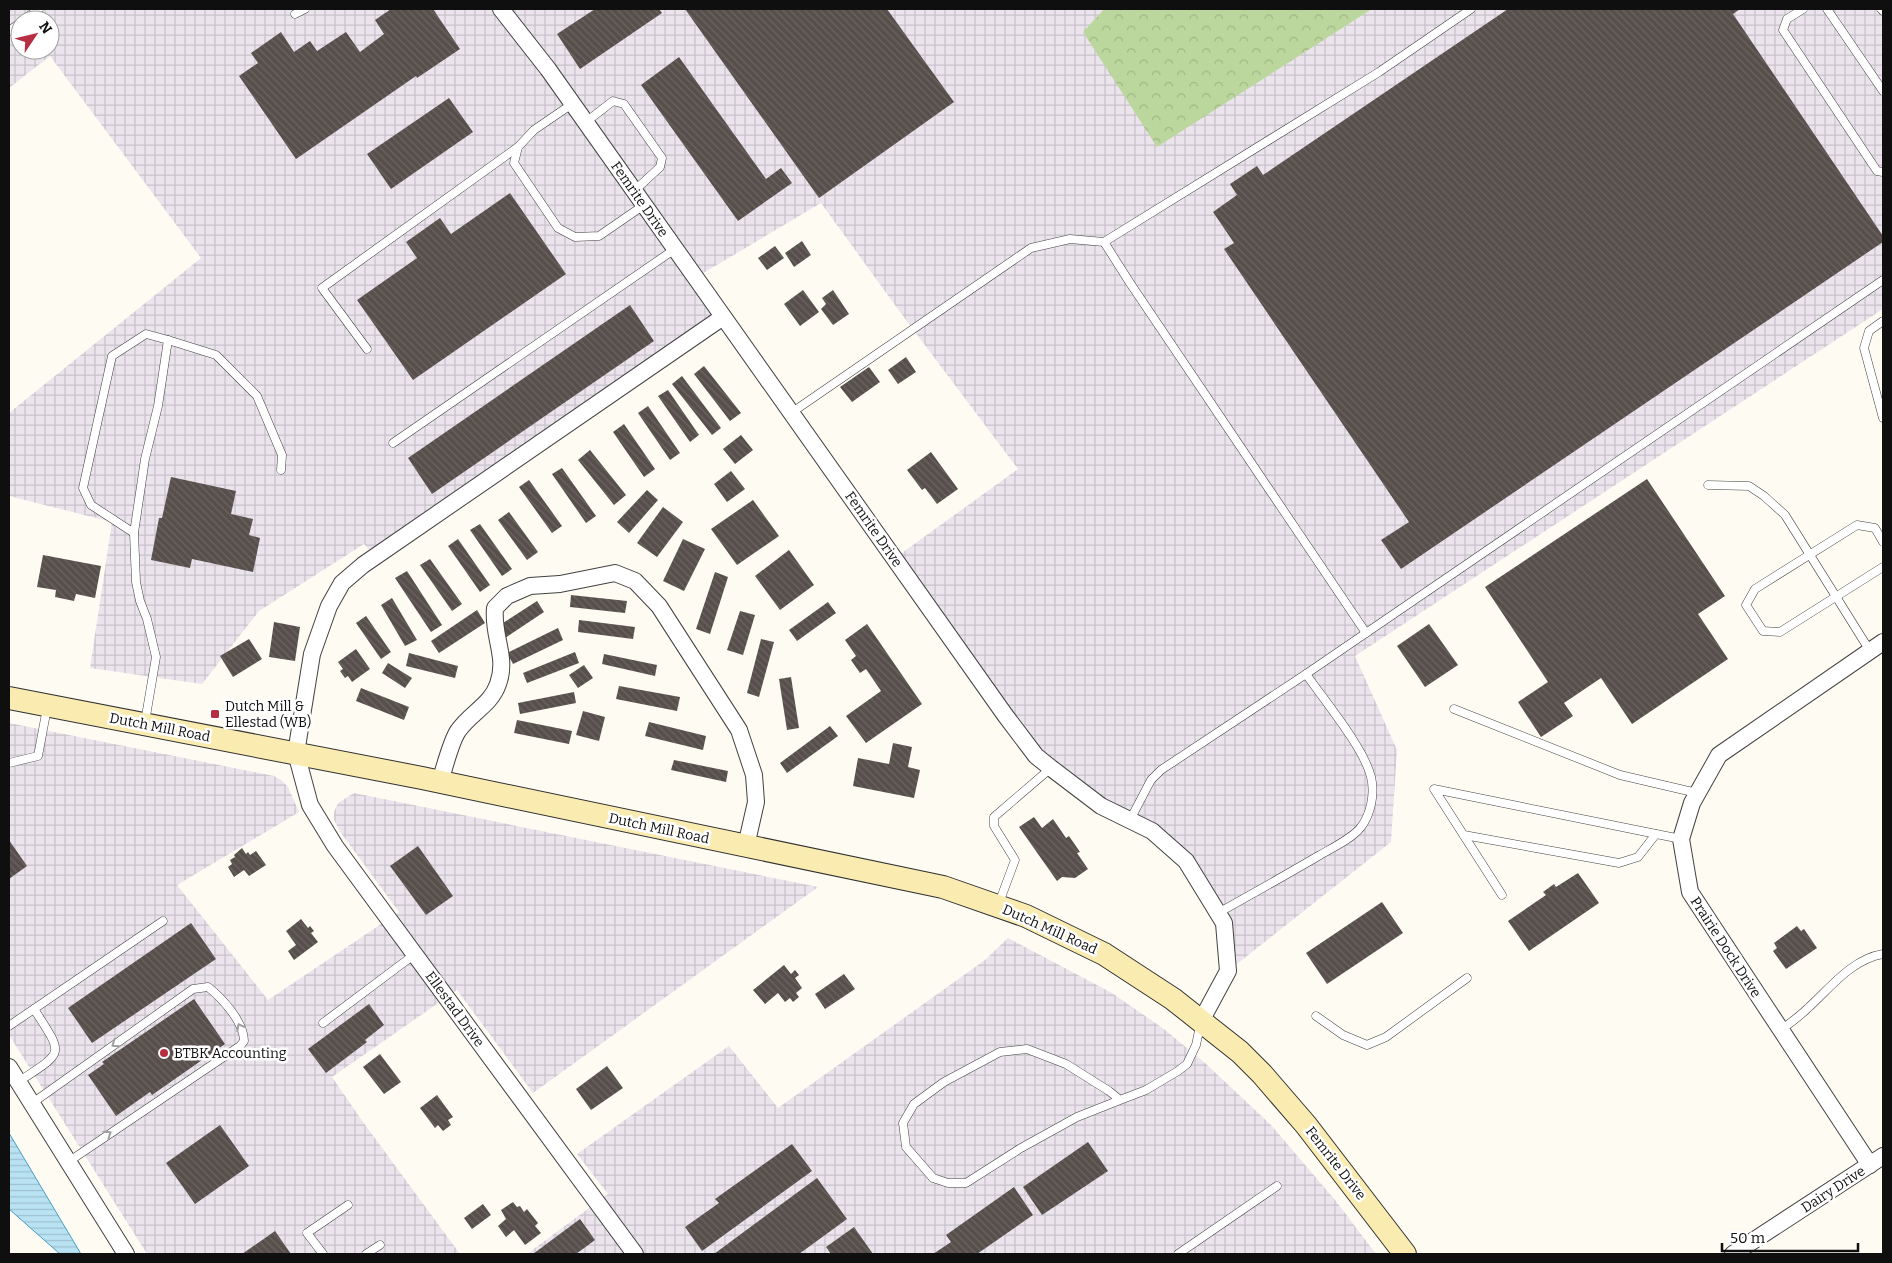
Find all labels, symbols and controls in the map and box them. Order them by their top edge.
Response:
north arrow [10,10,60,60]
text: N [35,19,55,37]
street label: Femrite Drive [607,158,672,240]
street label: Femrite Drive [841,488,906,570]
place label: Dutch Mill & Ellestad (WB) [225,698,311,731]
marker: Dutch Mill & Ellestad (WB) [209,708,221,720]
street label: Dutch Mill Road [108,709,212,746]
street label: Dutch Mill Road [607,810,711,847]
street label: Prairie Dock Drive [1687,894,1764,1001]
street label: Dutch Mill Road [1000,901,1100,958]
street label: Ellestad Drive [421,968,488,1050]
one-way arrow [236,1024,246,1033]
one-way arrow [111,1038,121,1047]
place label: BTBK Accounting [174,1045,287,1062]
marker: BTBK Accounting [158,1047,170,1059]
street label: Femrite Drive [1302,1123,1369,1203]
one-way arrow [103,1131,112,1141]
street label: Dairy Drive [1798,1163,1868,1216]
scale bar [1722,1220,1858,1252]
text: 50 m [1730,1229,1766,1247]

